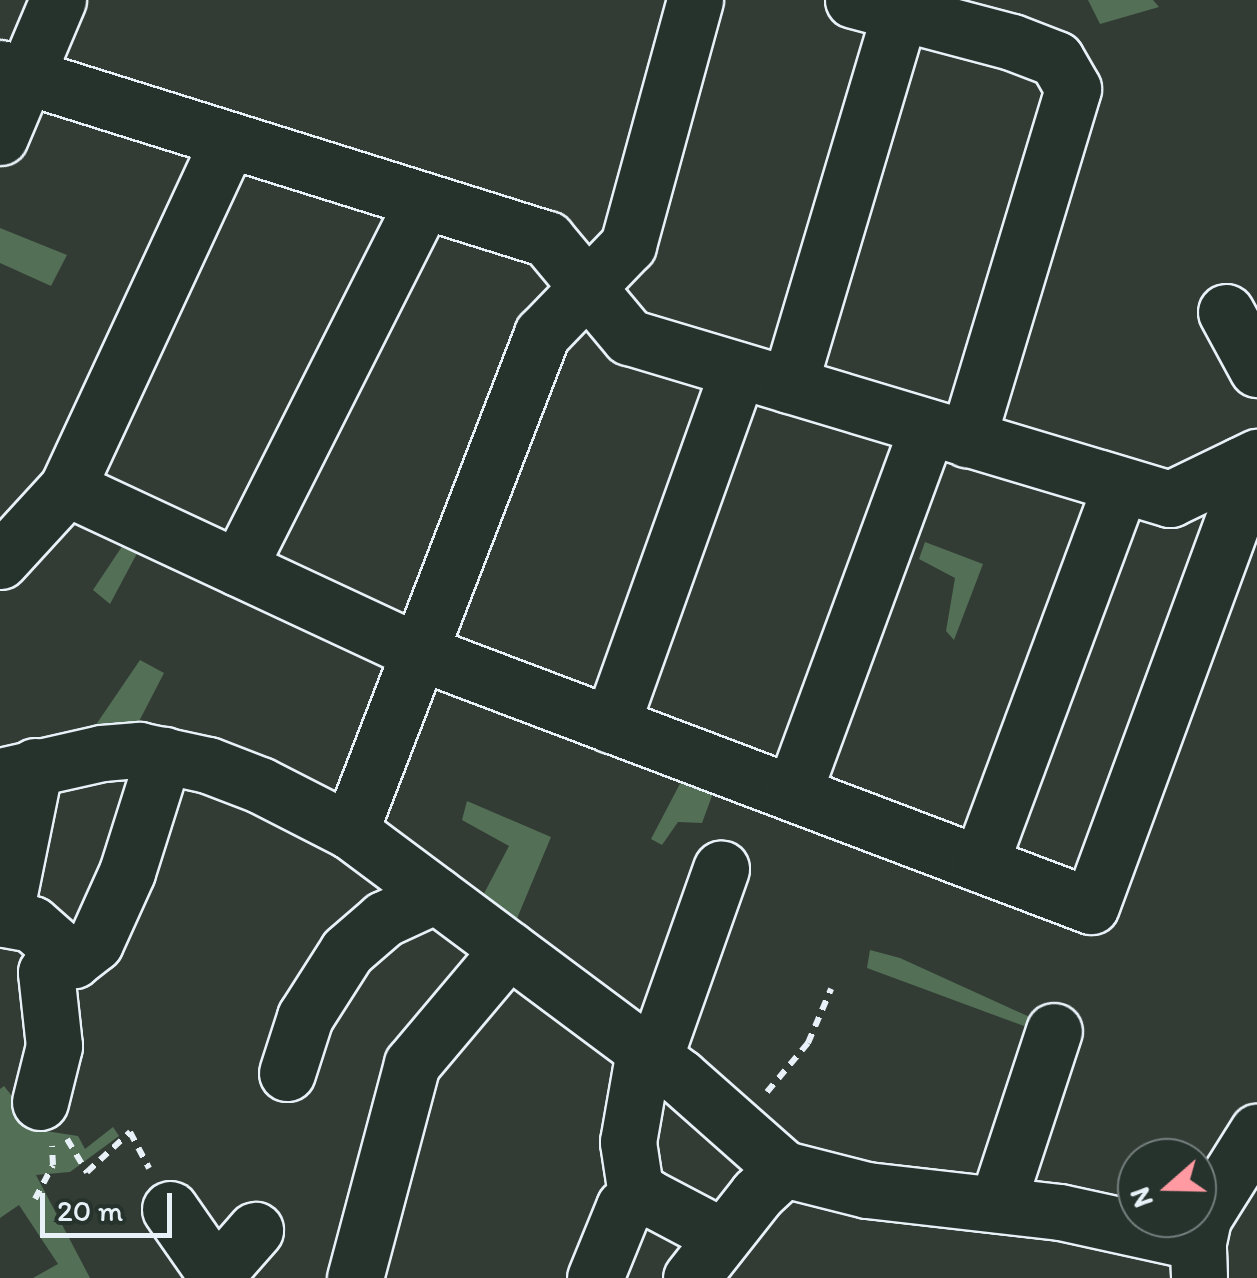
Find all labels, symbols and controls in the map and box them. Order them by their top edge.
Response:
north arrow [1117,1138,1217,1238]
scale bar [45,1173,178,1235]
text: N [1121,1183,1160,1212]
text: 20 m [57,1192,123,1229]

